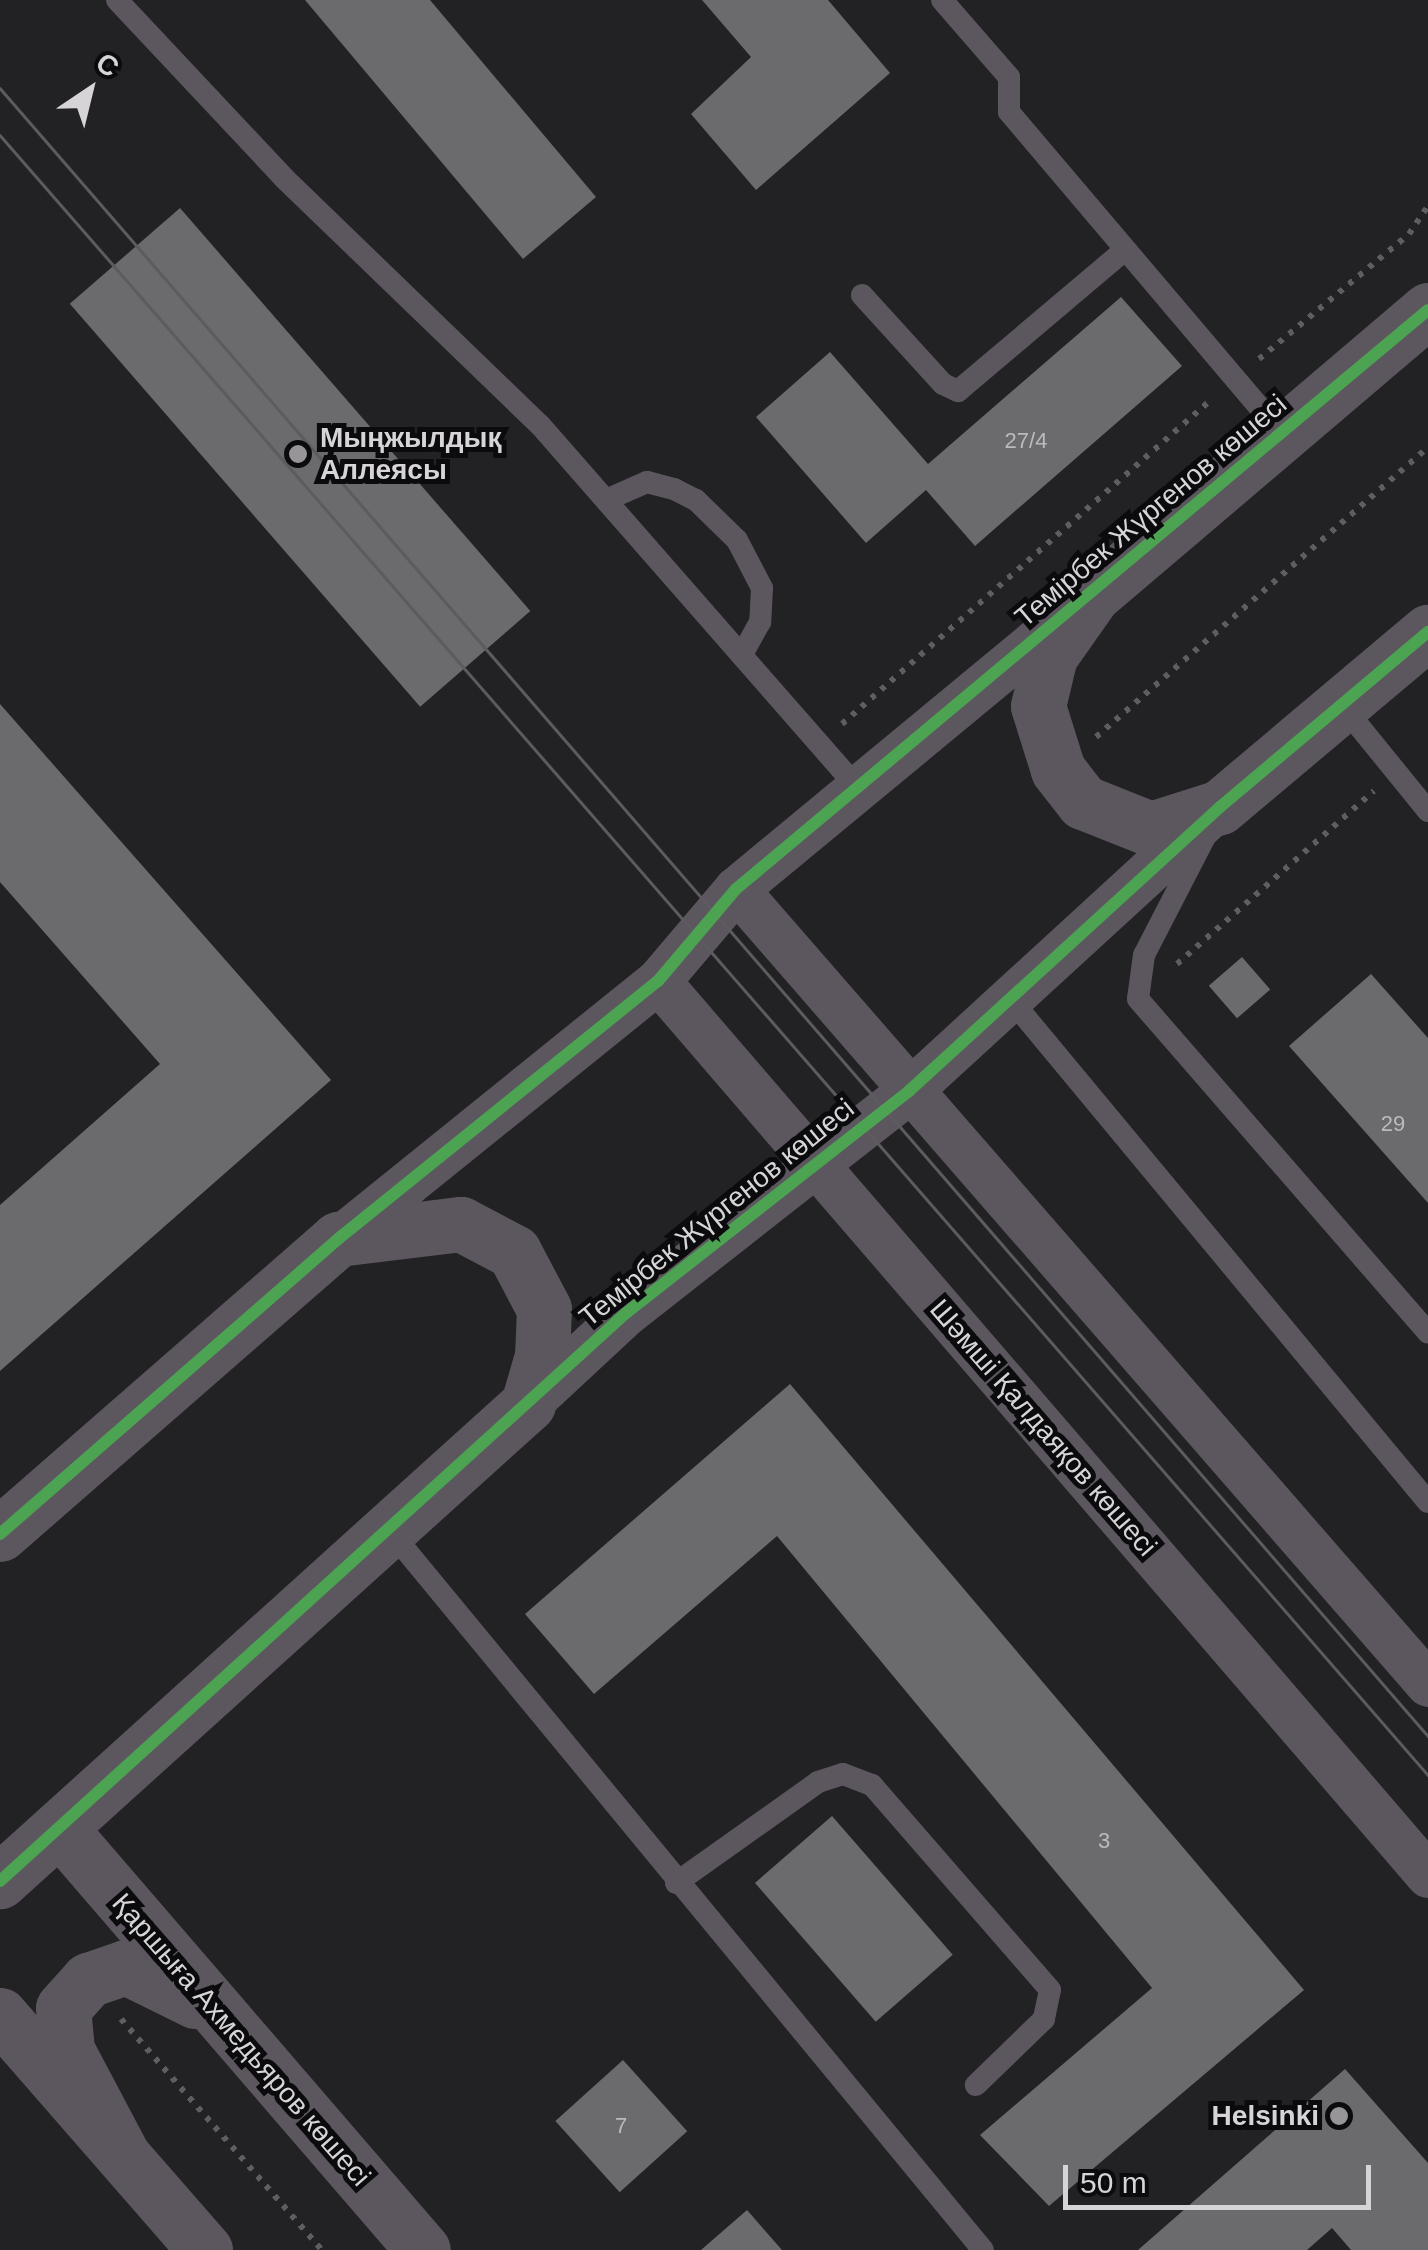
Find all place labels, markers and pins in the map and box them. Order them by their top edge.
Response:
place label: Мыңжылдық Аллеясы [320,421,501,487]
marker: Мыңжылдық Аллеясы [285,441,311,467]
place label: Helsinki [1212,2099,1319,2133]
marker: Helsinki [1328,2105,1350,2127]

